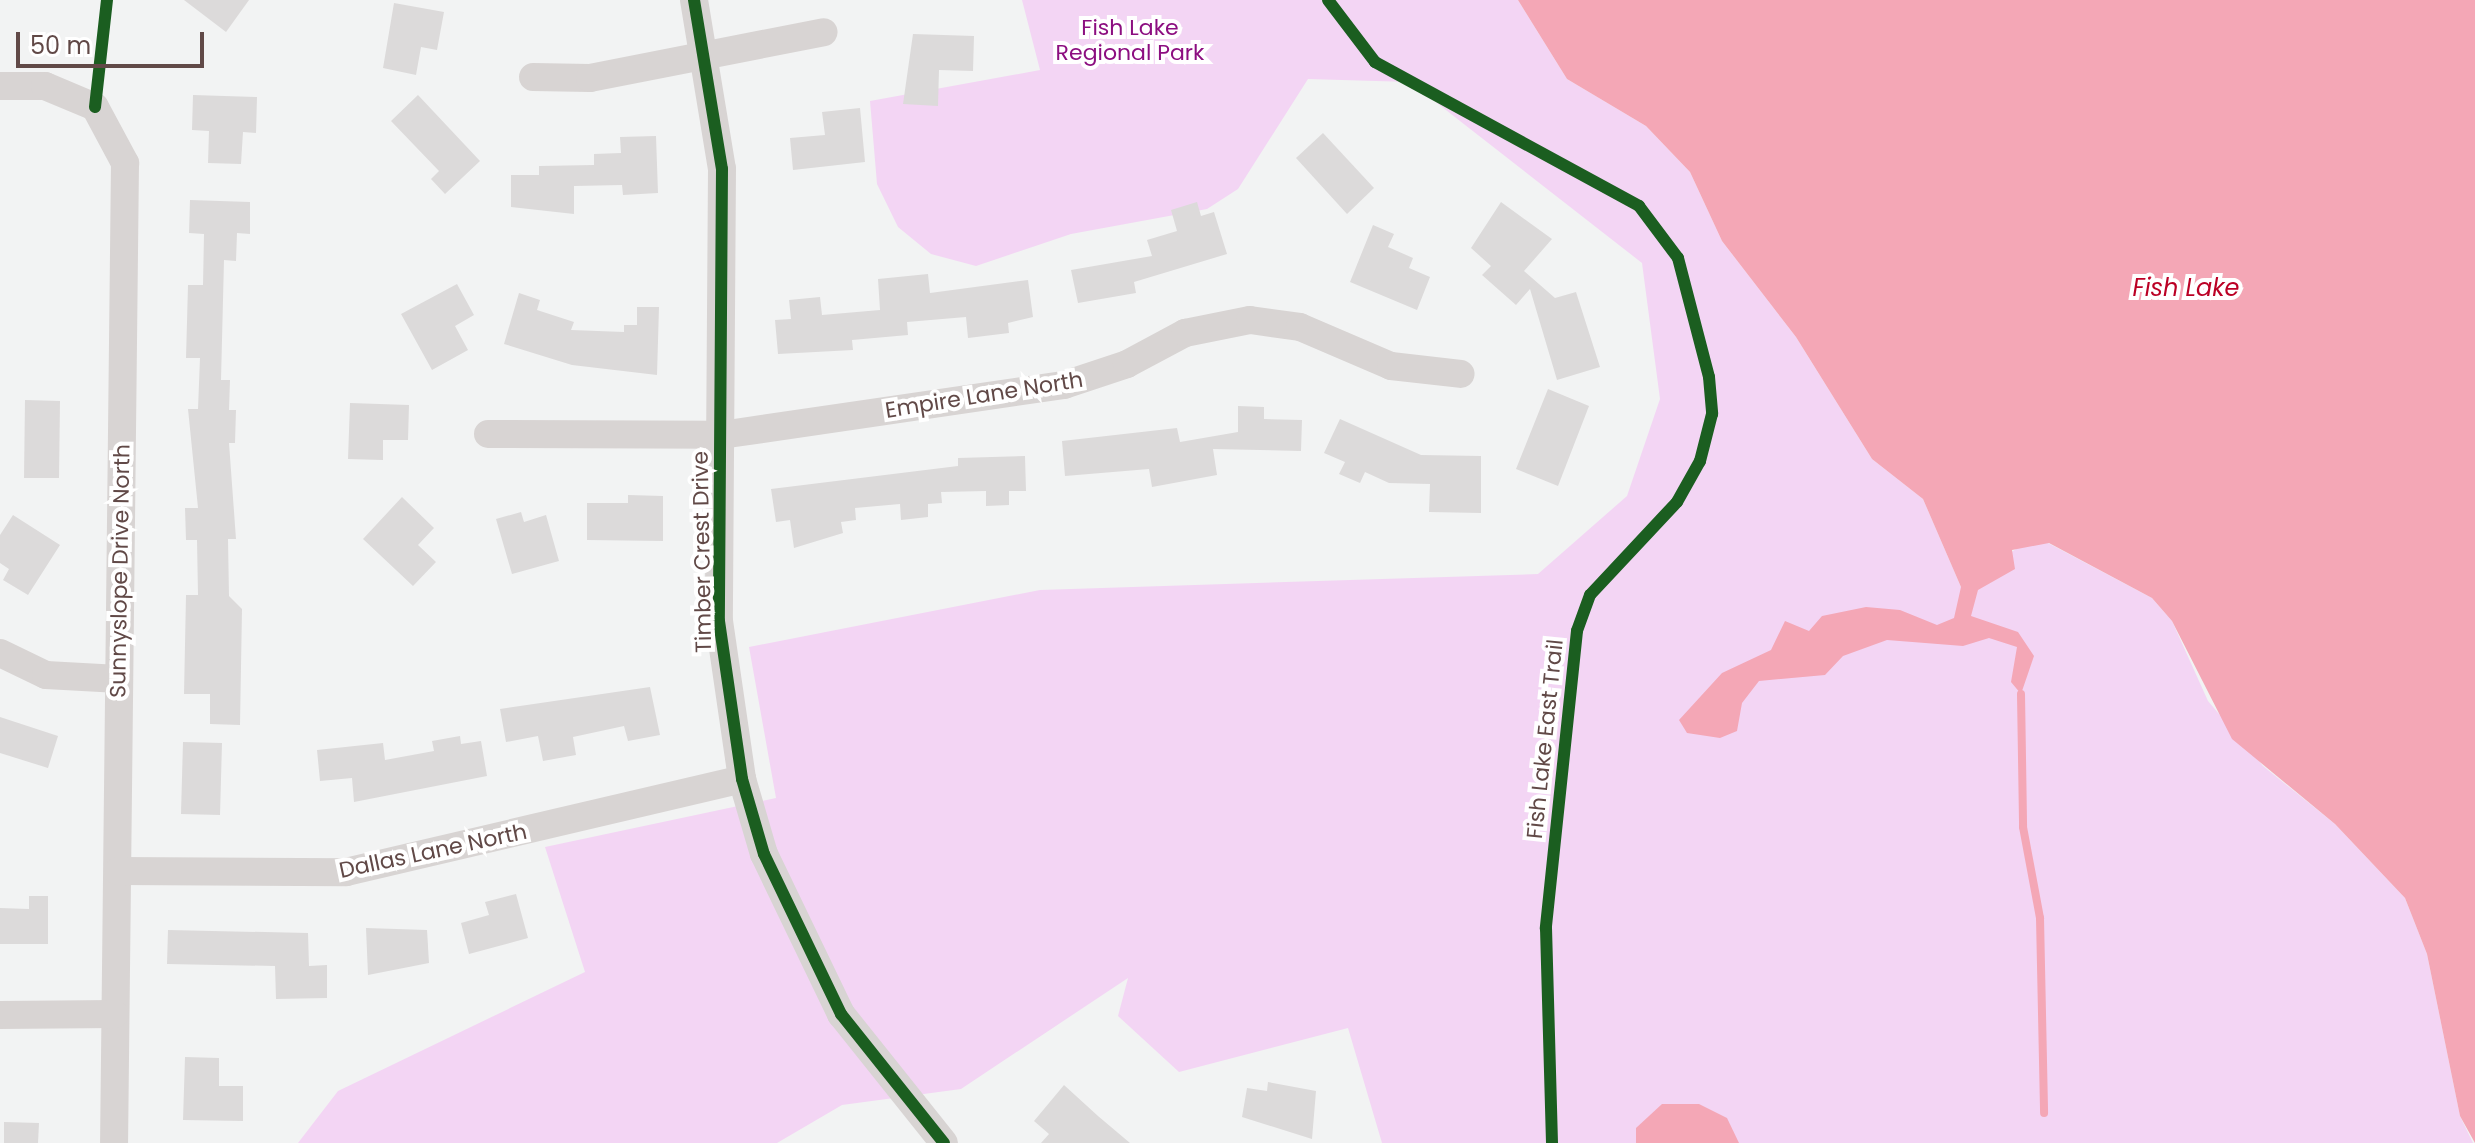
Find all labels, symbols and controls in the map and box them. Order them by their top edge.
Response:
park label: Fish Lake Regional Park [1056,14,1204,66]
scale bar [20,16,208,66]
text: 50 m [30,29,91,62]
water label: Fish Lake [2133,274,2239,302]
street label: Empire Lane North [883,366,1085,424]
street label: Sunnyslope Drive North [105,444,135,698]
street label: Timber Crest Drive [687,451,717,653]
street label: Fish Lake East Trail [1521,638,1569,840]
street label: Dallas Lane North [337,818,529,884]

